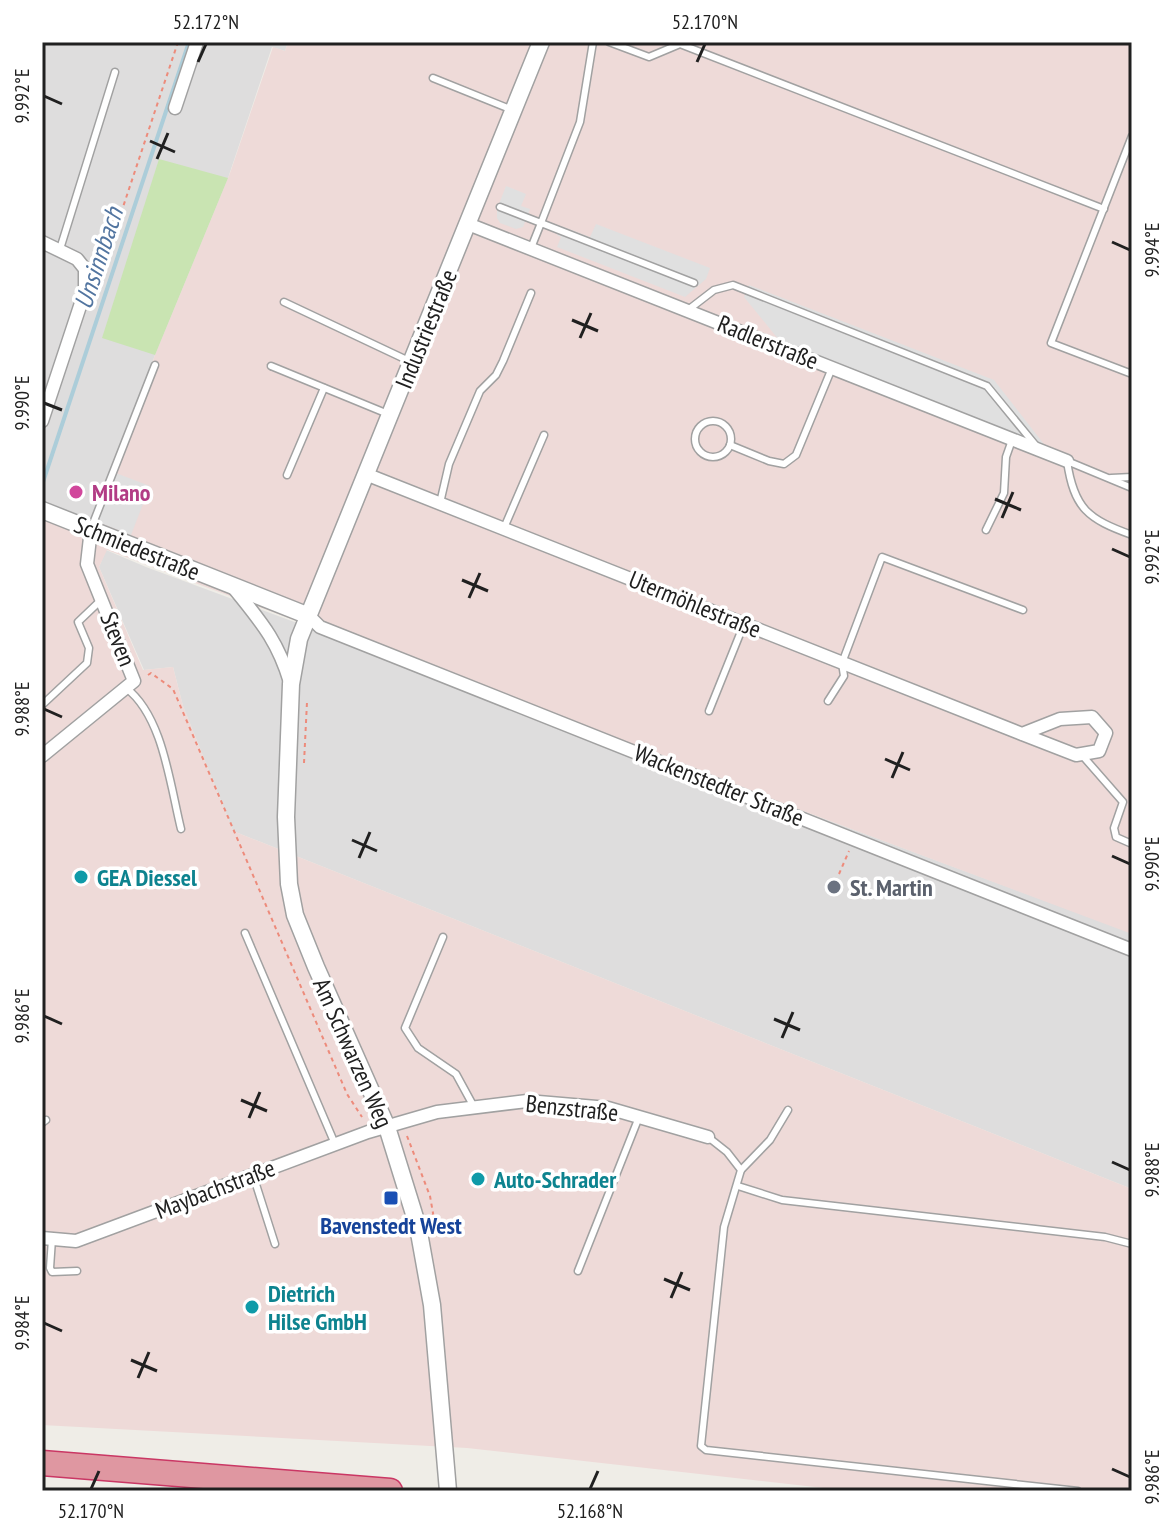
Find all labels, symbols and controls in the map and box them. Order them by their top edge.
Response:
text: 52.172°N [173,9,239,35]
text: 52.170°N [672,9,738,35]
text: 9.992°E [9,69,35,123]
water label: Unsinnbach [66,202,130,313]
text: 9.994°E [1139,223,1165,277]
street label: Industriestraße [388,265,464,393]
street label: Radlerstraße [713,308,823,376]
text: 9.990°E [9,376,35,430]
place label: Milano [92,477,151,508]
marker: Milano [67,483,85,501]
street label: Schmiedestraße [70,509,204,587]
text: 9.992°E [1139,530,1165,584]
street label: Utermöhlestraße [624,563,766,645]
street label: Steven [93,607,143,671]
text: 9.988°E [9,682,35,736]
street label: Wackenstedter Straße [630,737,808,833]
text: 9.990°E [1139,837,1165,891]
place label: GEA Diessel [97,862,197,893]
marker: GEA Diessel [72,868,90,886]
place label: St. Martin [850,872,933,903]
marker: St. Martin [825,878,843,896]
street label: Am Schwarzen Weg [306,973,400,1133]
text: 9.986°E [9,989,35,1043]
street label: Benzstraße [524,1088,620,1128]
text: 9.988°E [1139,1143,1165,1197]
street label: Maybachstraße [151,1152,279,1226]
place label: Auto-Schrader [493,1164,617,1195]
marker: Auto-Schrader [469,1170,487,1188]
marker: Bavenstedt West [382,1189,400,1207]
place label: Bavenstedt West [320,1210,462,1241]
place label: Dietrich Hilse GmbH [268,1278,367,1337]
text: 9.984°E [9,1296,35,1350]
marker: Dietrich Hilse GmbH [243,1298,261,1316]
text: 9.986°E [1139,1450,1165,1504]
text: 52.170°N [58,1498,124,1524]
text: 52.168°N [557,1498,623,1524]

